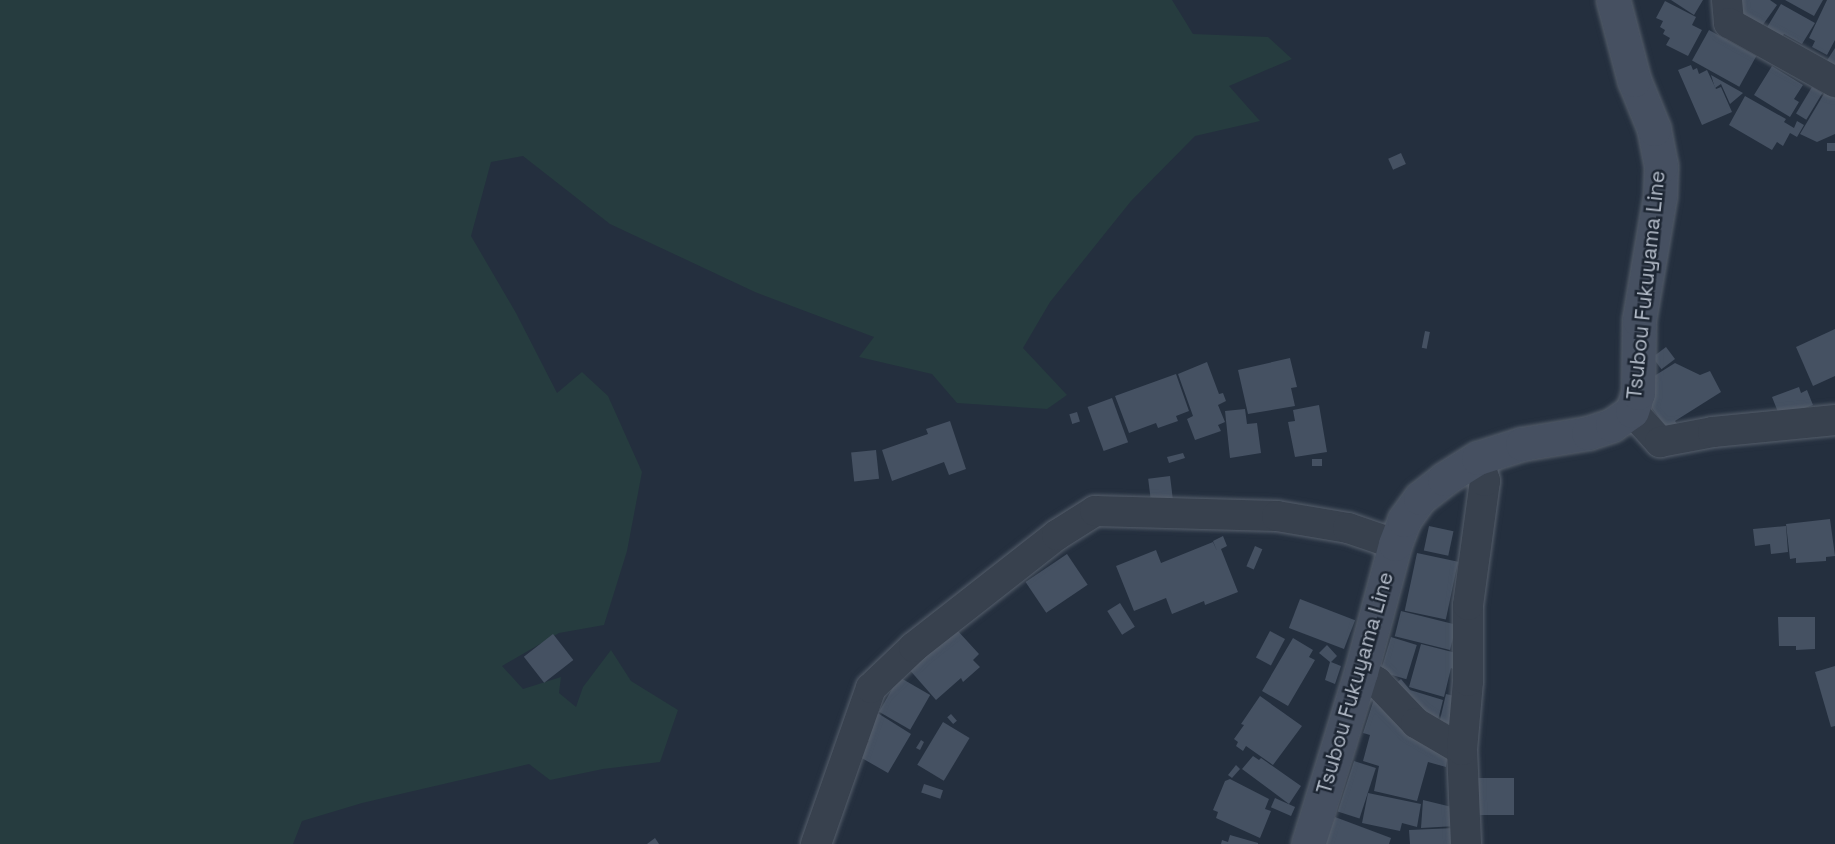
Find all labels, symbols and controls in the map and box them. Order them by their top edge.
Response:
street label: Tsubou Fukuyama Line [1621,169,1671,401]
street label: Tsubou Fukuyama Line [1311,569,1399,797]

